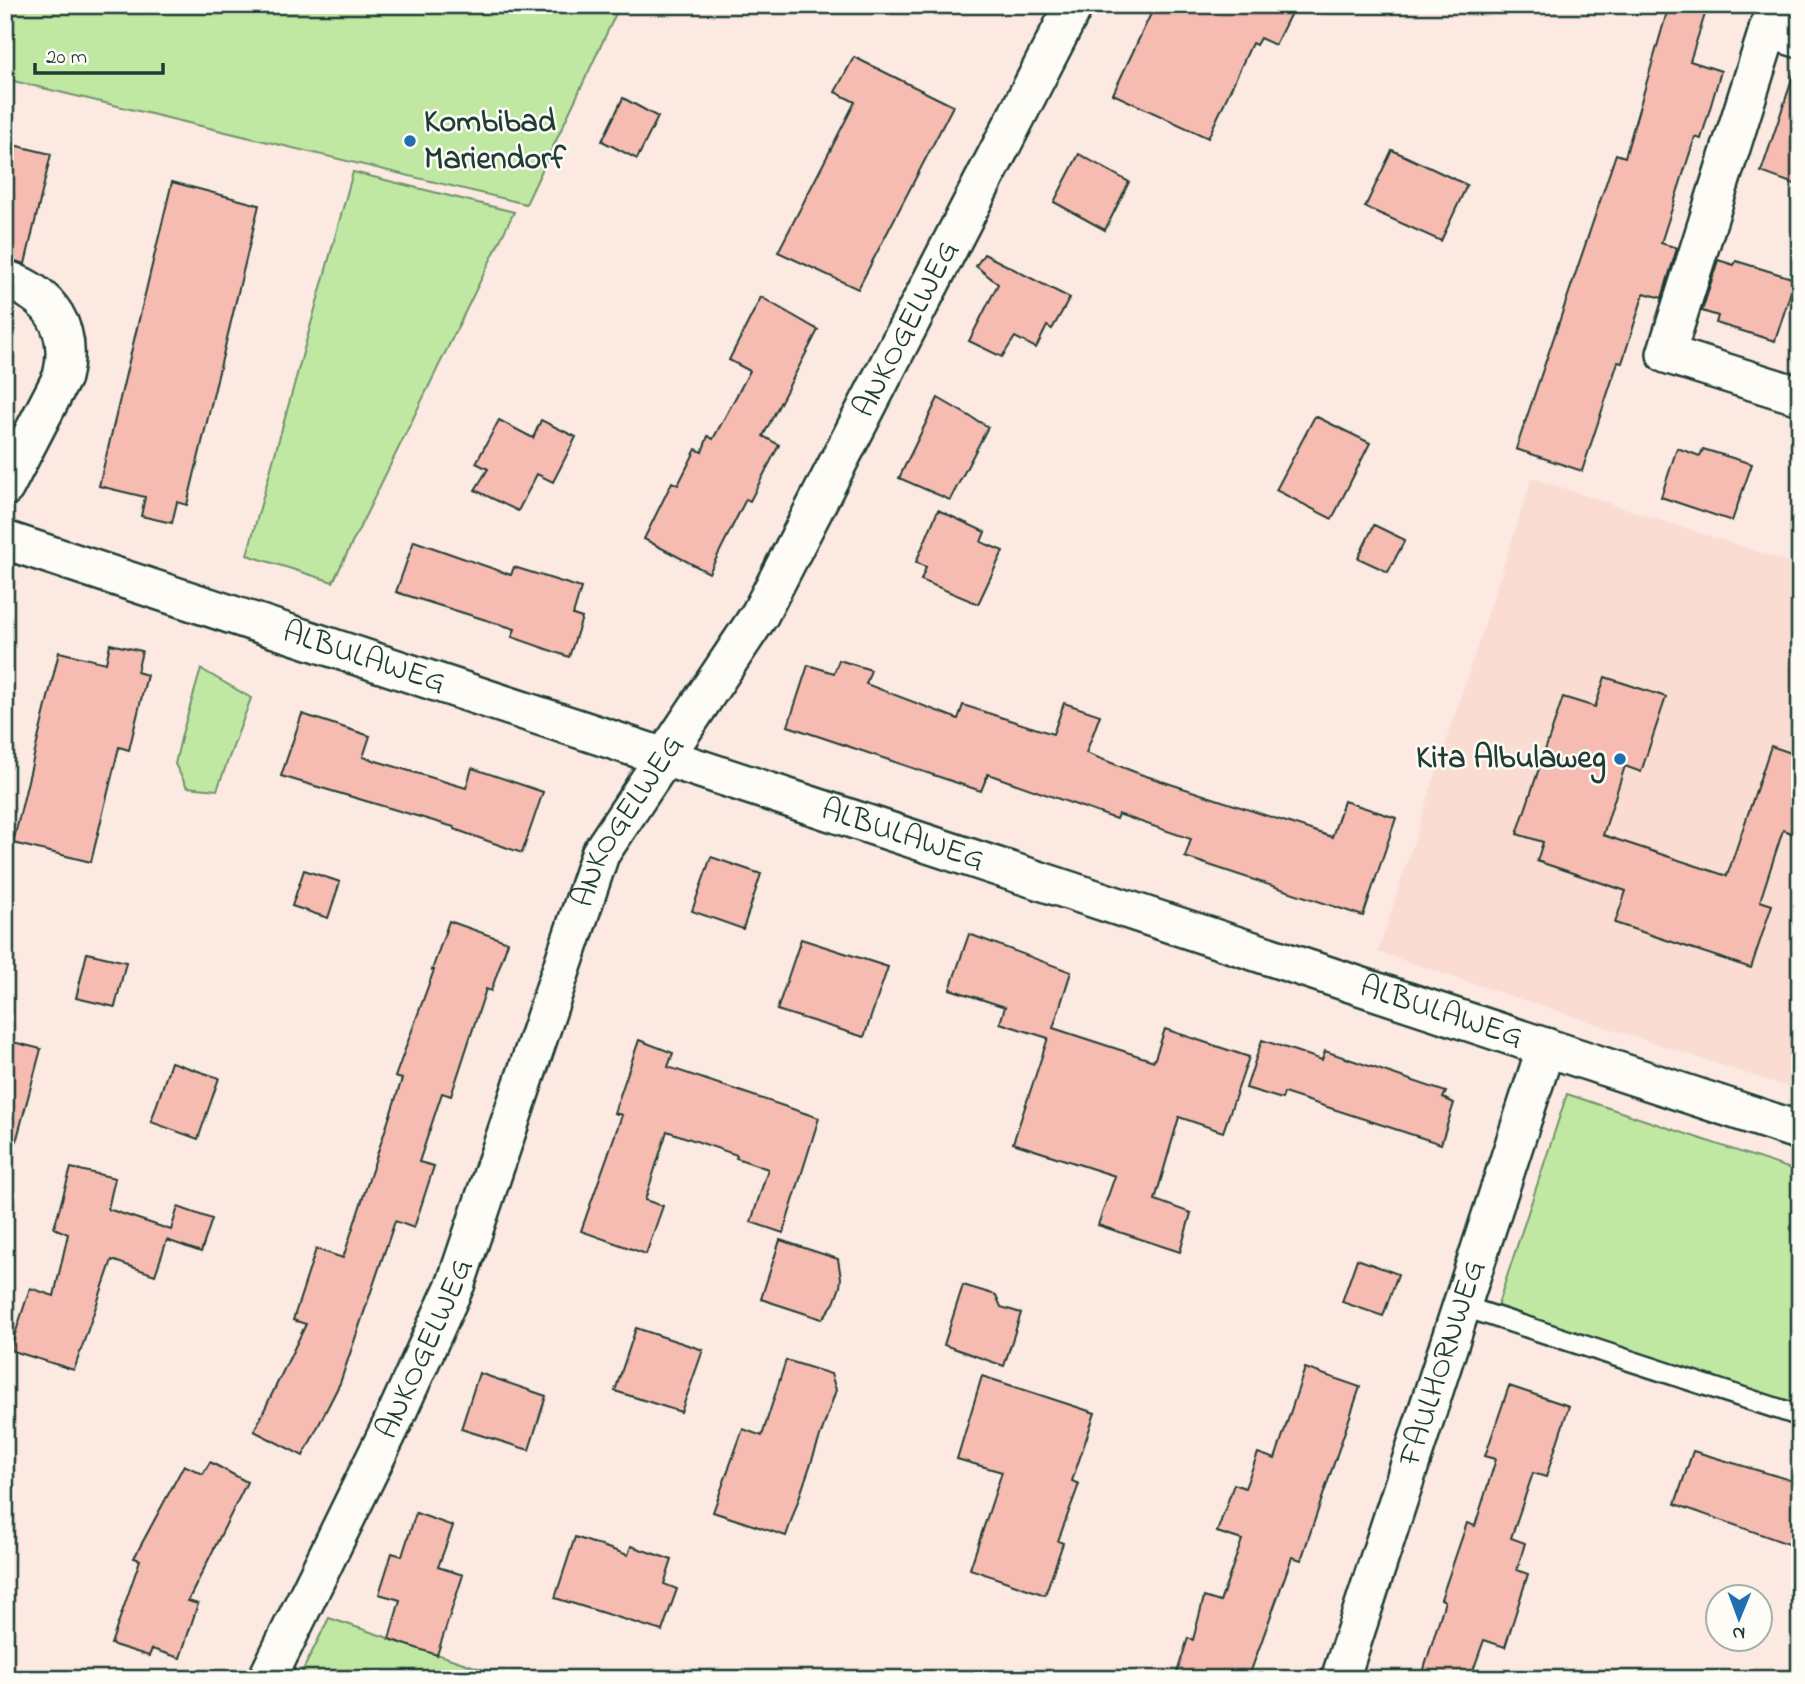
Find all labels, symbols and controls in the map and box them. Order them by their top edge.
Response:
scale bar [35,32,163,76]
text: 20 m [46,43,87,73]
place label: Kombibad Mariendorf [424,100,567,184]
marker: Kombibad Mariendorf [402,133,418,149]
street label: ANKOGELWEG [842,233,972,426]
street label: ALBULAWEG [276,609,452,707]
street label: ANKOGELWEG [560,726,696,914]
place label: Kita Albulaweg [1416,736,1606,784]
marker: Kita Albulaweg [1612,751,1628,767]
street label: ALBULAWEG [815,787,990,884]
street label: ALBULAWEG [1353,964,1529,1062]
street label: ANKOGELWEG [364,1253,486,1448]
street label: FAULHORNWEG [1387,1254,1498,1473]
north arrow [1703,1582,1773,1652]
text: N [1732,1619,1745,1646]

